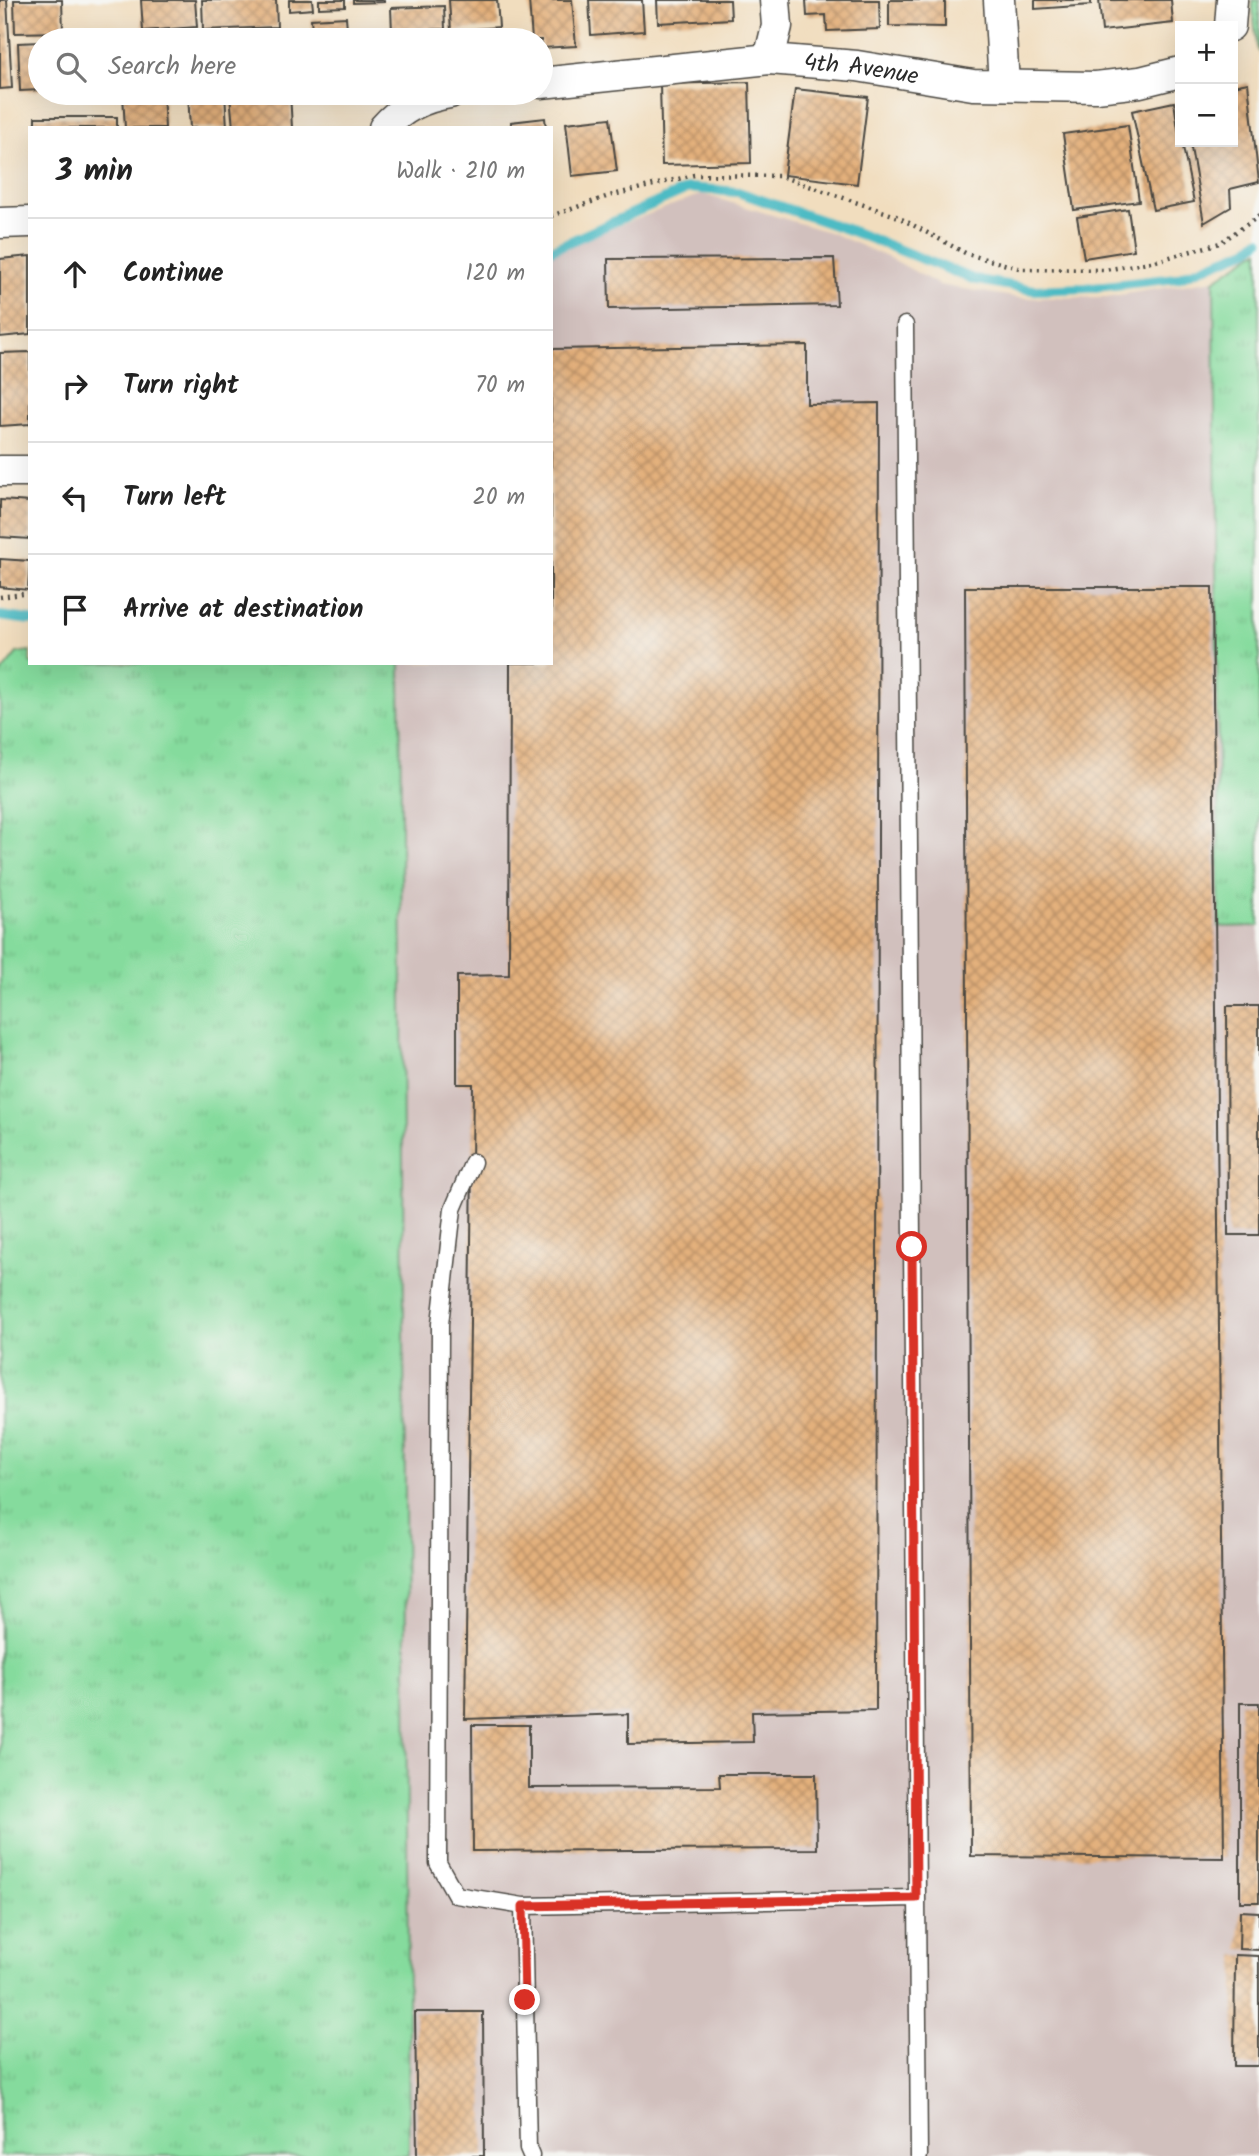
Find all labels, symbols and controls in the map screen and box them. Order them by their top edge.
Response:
map controls [1175,21,1238,147]
button: + [1175,21,1238,84]
search box [28,28,553,105]
street label: 4th Avenue [802,44,922,97]
text: Search here [108,46,236,88]
icon: search [52,48,90,86]
button: − [1175,84,1238,147]
text: 3 min [56,148,133,196]
text: Walk · 210 m [396,154,525,190]
text: Continue [123,253,224,295]
icon: ahead [56,255,94,293]
text: 120 m [465,256,525,292]
text: Turn right [123,365,239,407]
icon: right [56,367,94,405]
text: 70 m [475,368,525,404]
text: Turn left [123,477,226,519]
icon: left [56,479,94,517]
text: 20 m [473,480,525,516]
text: Arrive at destination [123,589,363,631]
icon: arrive [56,591,94,629]
route start [896,1231,927,1262]
route end [509,1984,540,2015]

